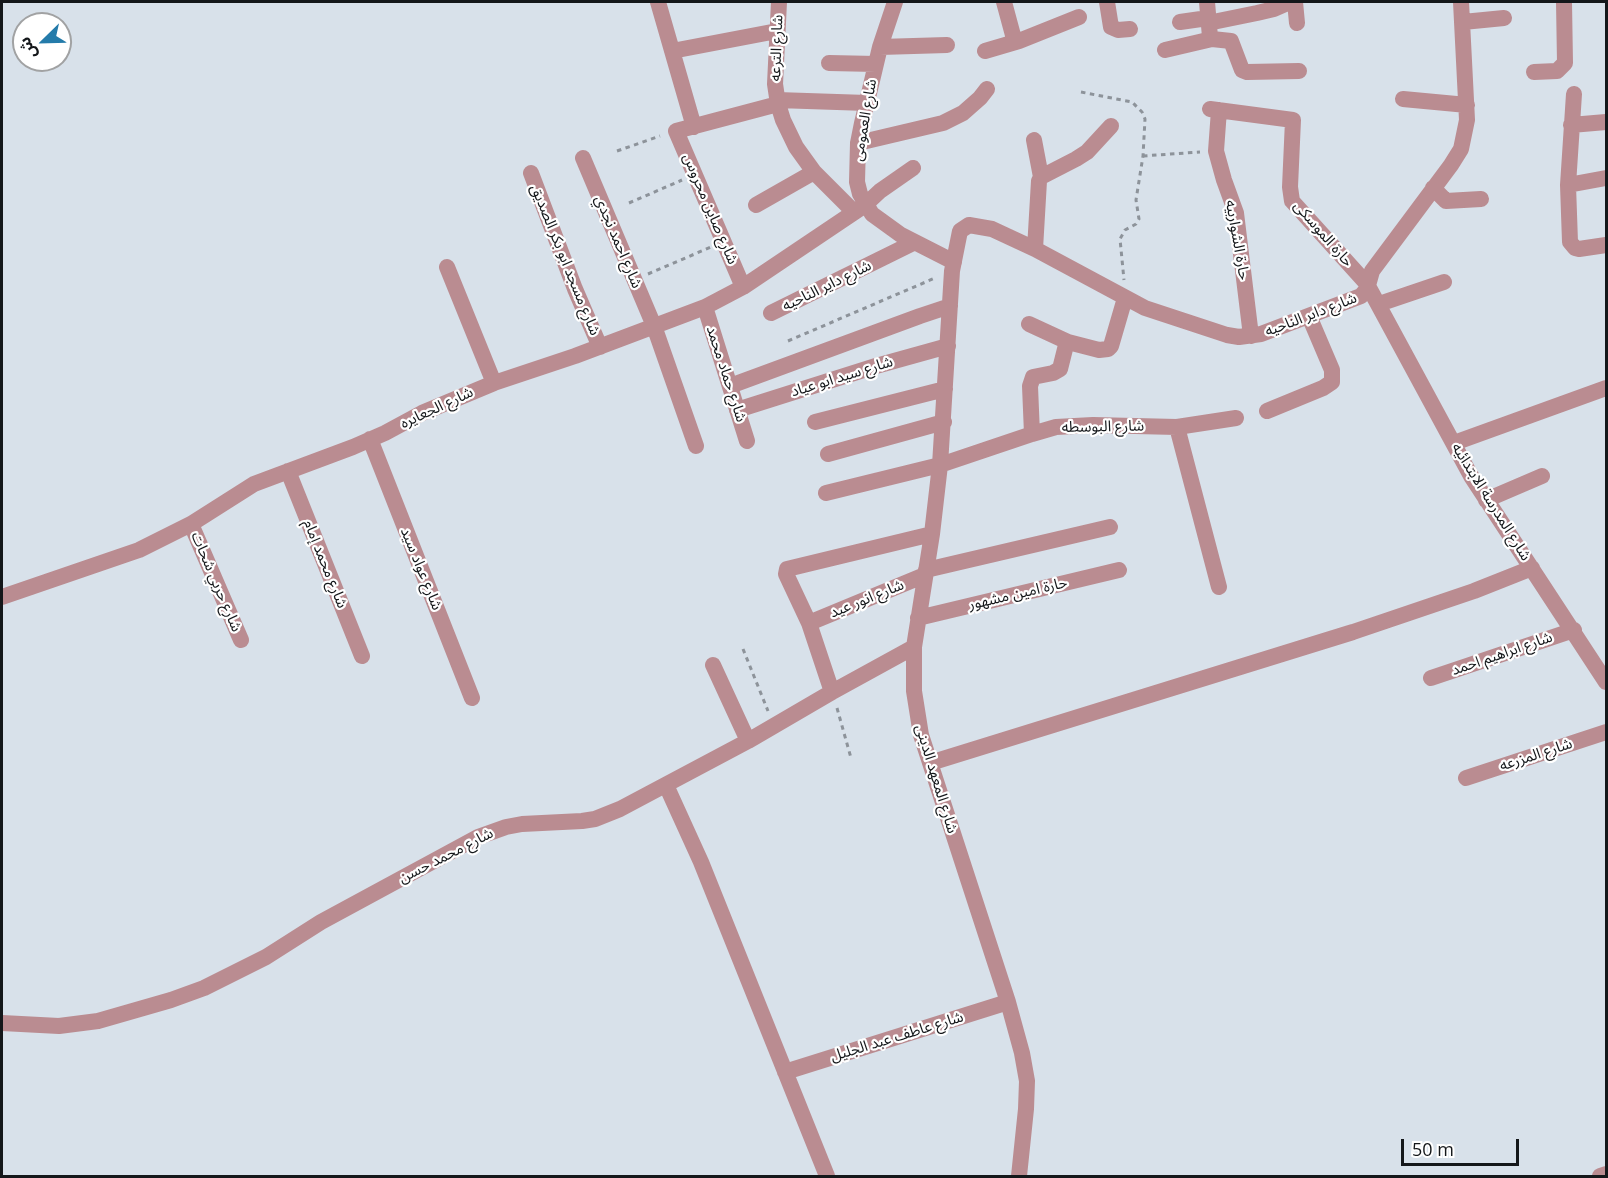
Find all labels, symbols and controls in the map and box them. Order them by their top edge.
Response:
north arrow [12,12,72,72]
street label: شارع الترعه [767,14,787,82]
text: ش [13,34,42,63]
street label: شارع العمومى [849,78,881,162]
street label: شارع صاين محروس [679,151,741,267]
street label: شارع مسجد ابو بكر الصديق [526,182,604,338]
street label: شارع احمد نجدي [590,193,646,291]
street label: حارة الموسكى [1289,197,1357,271]
street label: حارة الشواربيه [1221,199,1253,281]
street label: شارع داير الناحيه [780,257,874,315]
street label: شارع داير الناحيه [1263,289,1359,341]
street label: شارع حماد محمد [702,324,750,424]
street label: شارع سيد ابو عياد [789,353,895,401]
street label: شارع الجعايره [398,383,476,433]
street label: شارع البوسطه [1062,417,1144,437]
street label: شارع المدرسة الابتدائيه [1447,440,1535,564]
street label: شارع محمد إمام [299,517,351,611]
street label: شارع عواد سيد [396,525,446,613]
street label: شارع حربي شحات [187,529,245,635]
street label: حارة امين مشهور [967,574,1069,614]
street label: شارع انور عيد [827,576,907,622]
street label: شارع ابراهيم احمد [1449,628,1555,680]
street label: شارع المعهد الدينى [911,722,961,836]
street label: شارع المزرعه [1497,735,1575,775]
street label: شارع محمد حسن [396,824,496,888]
street label: شارع عاطف عبد الجليل [828,1008,966,1066]
scale bar [1404,1127,1522,1165]
text: 50 m [1412,1137,1454,1161]

